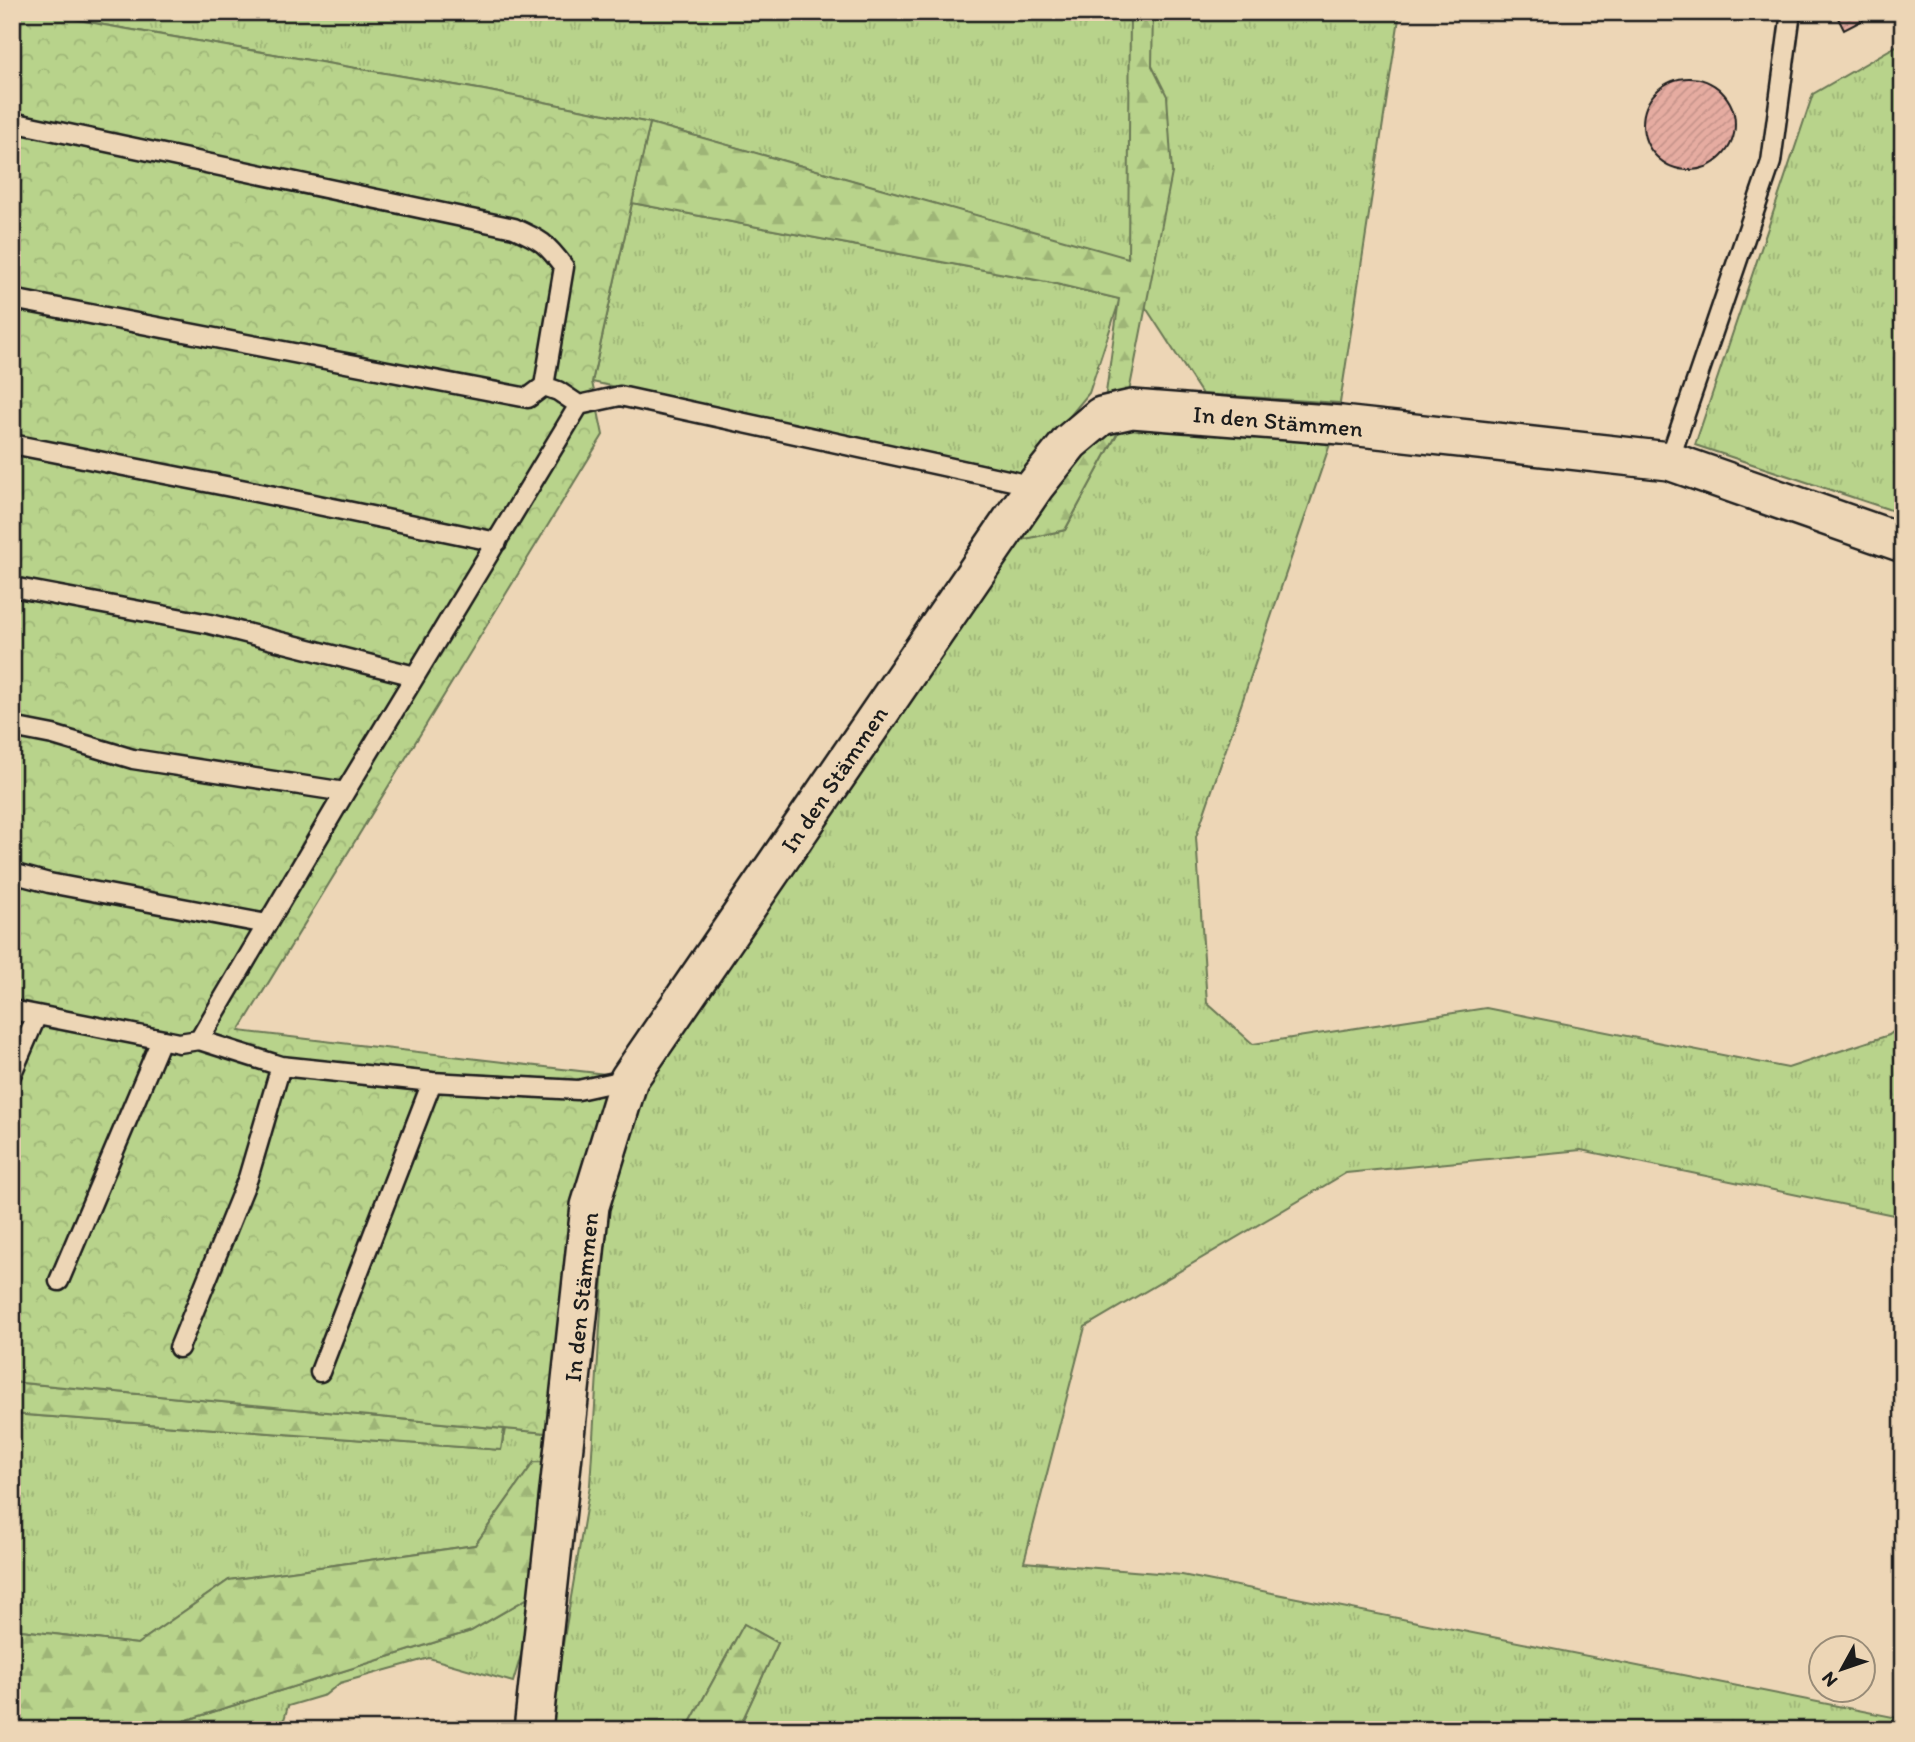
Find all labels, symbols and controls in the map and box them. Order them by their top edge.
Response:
street label: In den Stämmen [1192,399,1365,443]
street label: In den Stämmen [774,700,894,858]
street label: In den Stämmen [558,1210,604,1383]
north arrow [1806,1634,1876,1704]
text: N [1816,1667,1842,1692]

